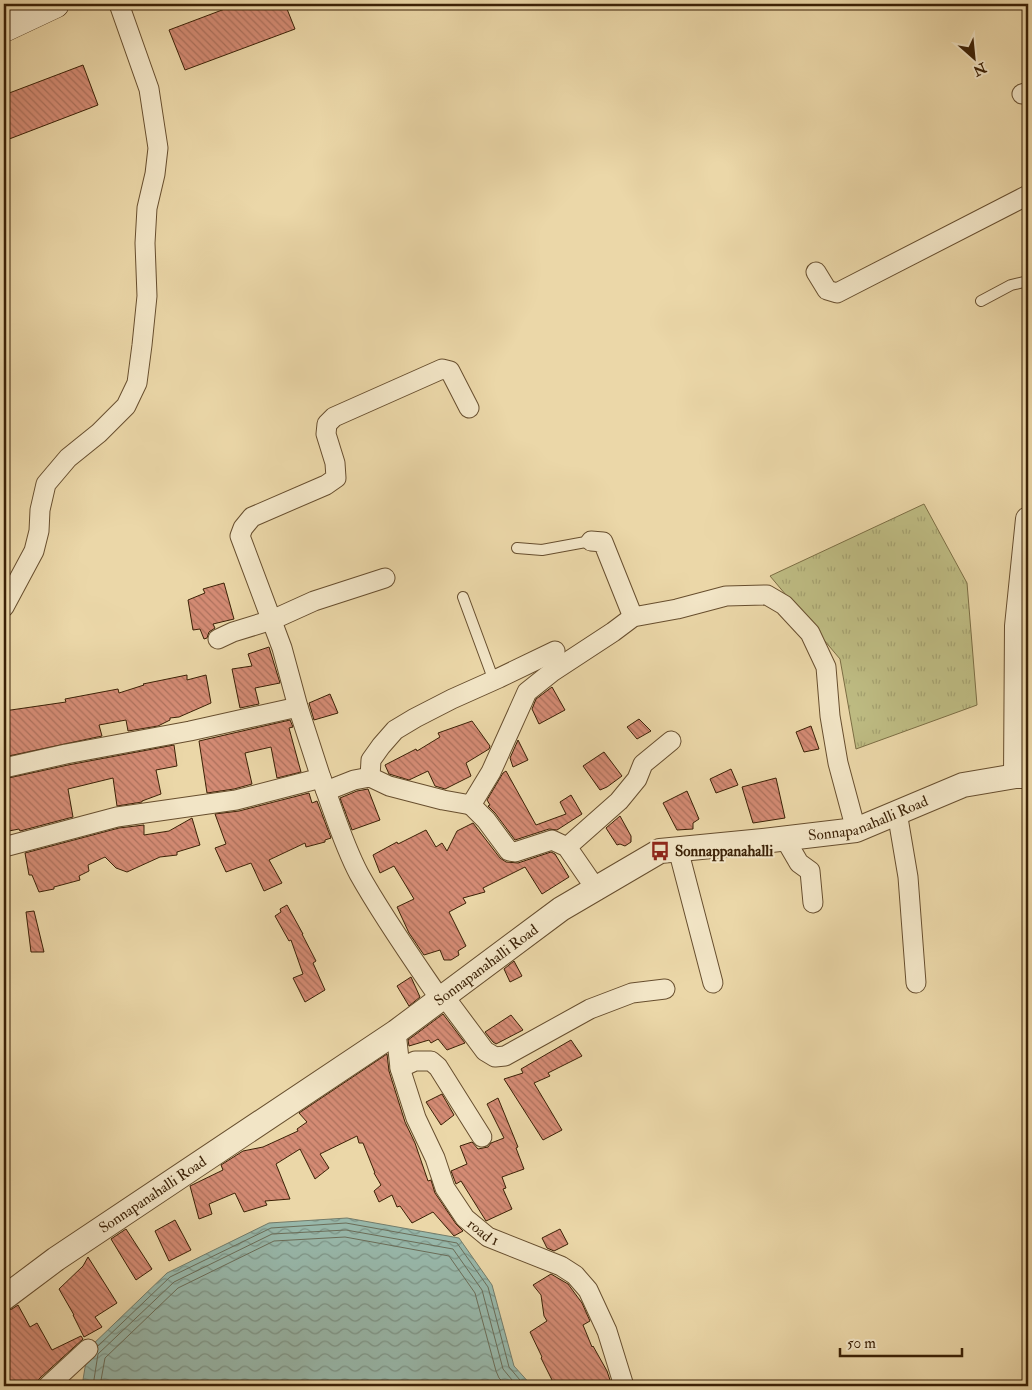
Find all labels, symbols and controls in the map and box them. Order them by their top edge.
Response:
north arrow [950,32,1000,82]
text: N [970,58,990,80]
street label: Sonnapanahalli Road [807,792,932,846]
bus stop icon: Sonnappanahalli [649,840,671,862]
place label: Sonnappanahalli [675,842,773,862]
street label: Sonnapanahalli Road [430,920,543,1010]
street label: Sonnapanahalli Road [95,1152,211,1238]
street label: road 1 [463,1215,501,1250]
scale bar [840,1325,962,1357]
text: 50 m [847,1334,876,1353]

